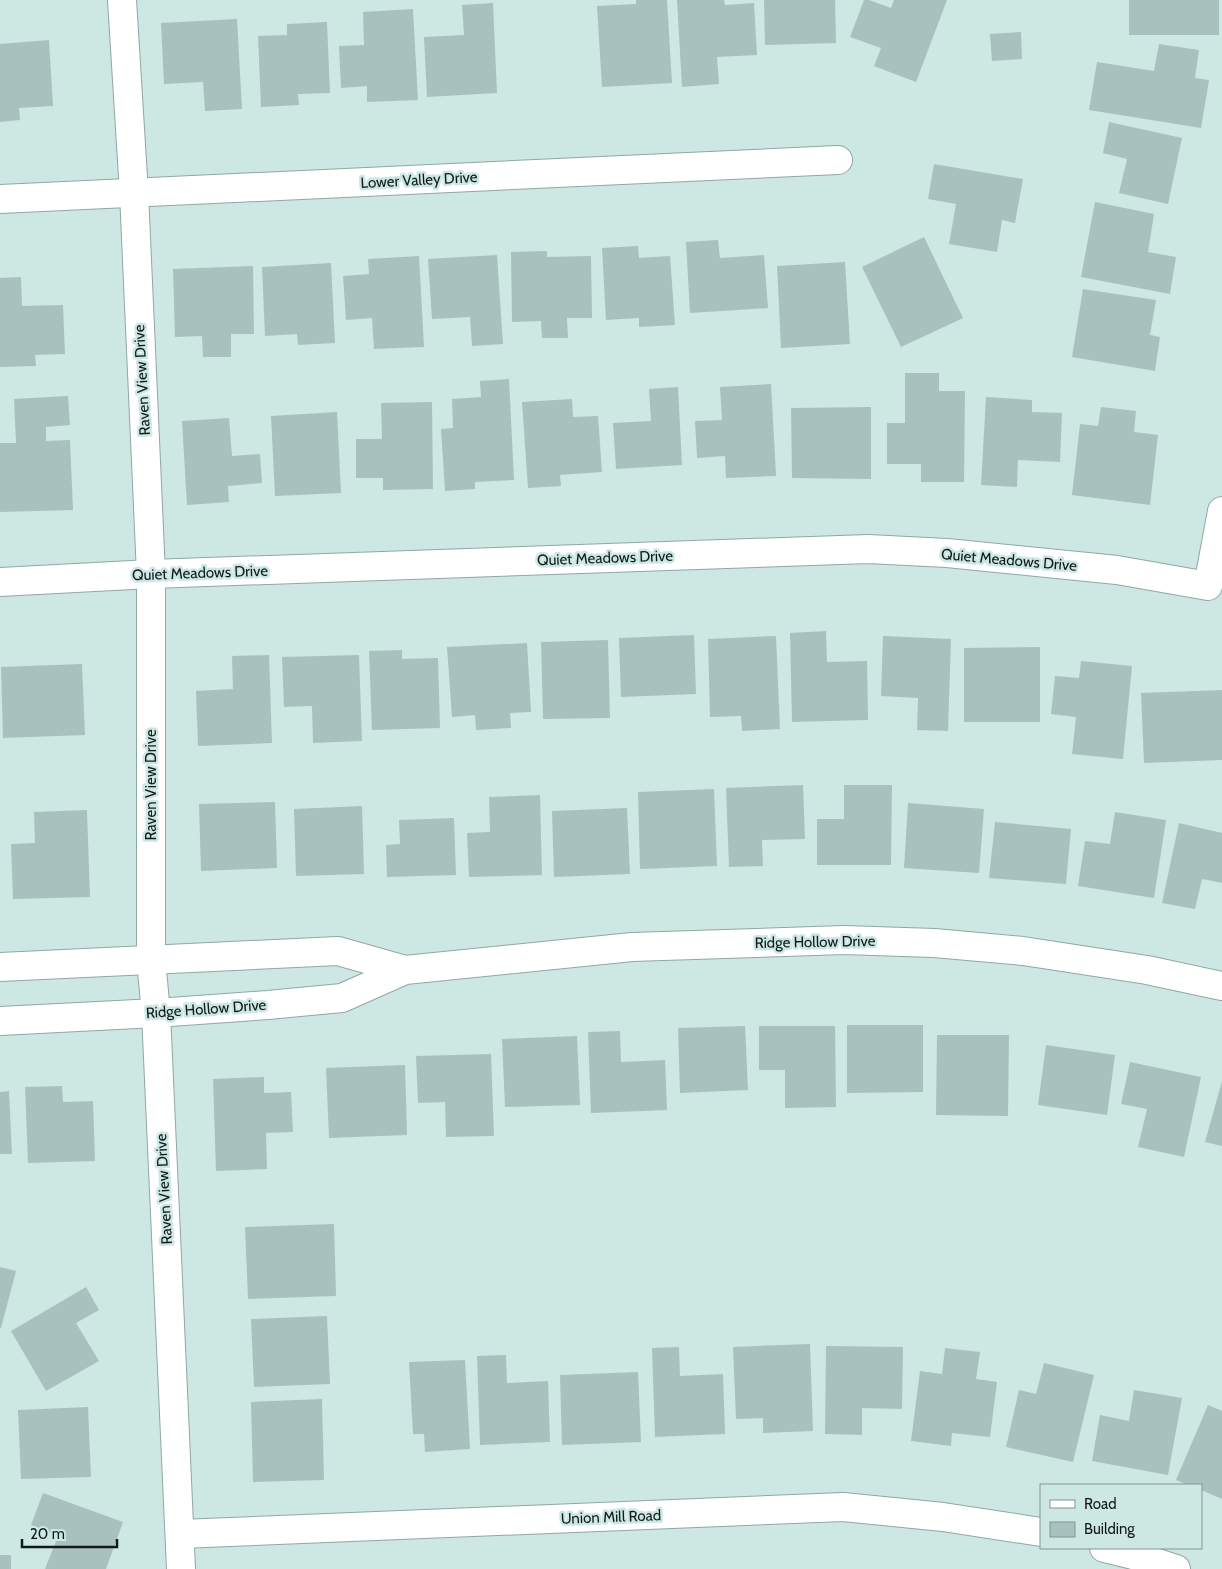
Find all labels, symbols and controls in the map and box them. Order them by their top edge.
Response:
street label: Lower Valley Drive [360,168,478,192]
street label: Raven View Drive [130,324,154,436]
street label: Quiet Meadows Drive [940,545,1078,575]
street label: Quiet Meadows Drive [537,547,674,569]
street label: Quiet Meadows Drive [132,562,269,584]
street label: Raven View Drive [142,729,160,841]
street label: Ridge Hollow Drive [755,932,876,952]
street label: Ridge Hollow Drive [145,996,267,1022]
street label: Raven View Drive [152,1133,176,1245]
legend [1040,1484,1202,1549]
text: Road [1084,1495,1117,1513]
street label: Union Mill Road [561,1506,661,1528]
scale bar [22,1516,118,1548]
text: Building [1084,1520,1135,1538]
text: 20 m [30,1525,65,1543]

